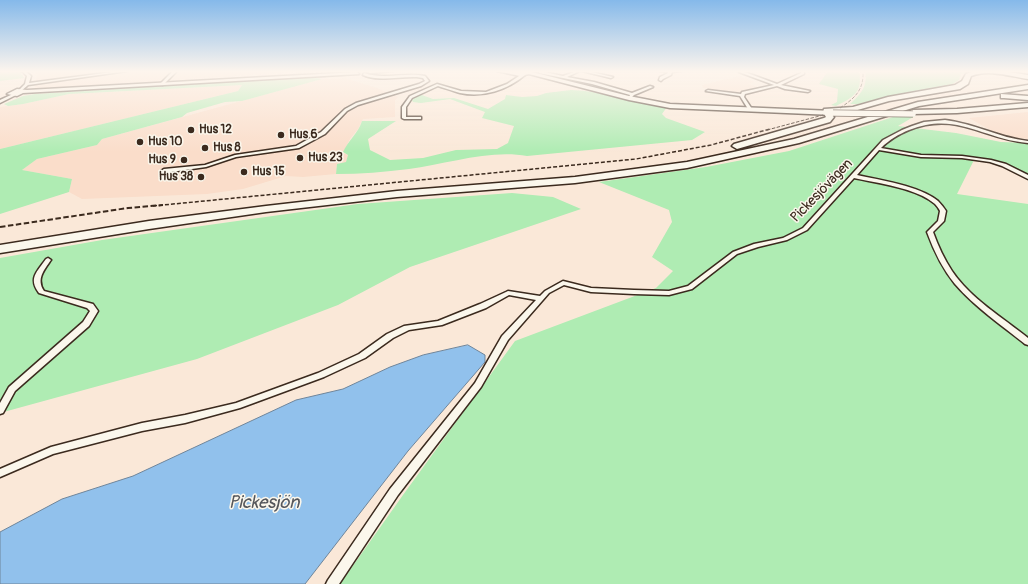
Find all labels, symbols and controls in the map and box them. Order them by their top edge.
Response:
place label: Hus 12 [199,123,232,137]
marker: Hus 12 [186,125,196,135]
place label: Hus 6 [289,128,318,142]
marker: Hus 6 [276,130,286,140]
place label: Hus 10 [148,135,182,149]
marker: Hus 10 [135,137,145,147]
place label: Hus 8 [213,141,241,155]
marker: Hus 8 [200,143,210,153]
place label: Hus 23 [308,151,343,165]
place label: Hus 9 [148,153,176,167]
marker: Hus 23 [295,153,305,163]
marker: Hus 9 [179,155,189,165]
street label: Pickesjövägen [788,156,856,226]
place label: Hus 15 [252,165,285,179]
marker: Hus 15 [239,167,249,177]
place label: Hus 38 [159,170,193,184]
marker: Hus 38 [196,172,206,182]
water label: Pickesjön [229,492,299,514]

